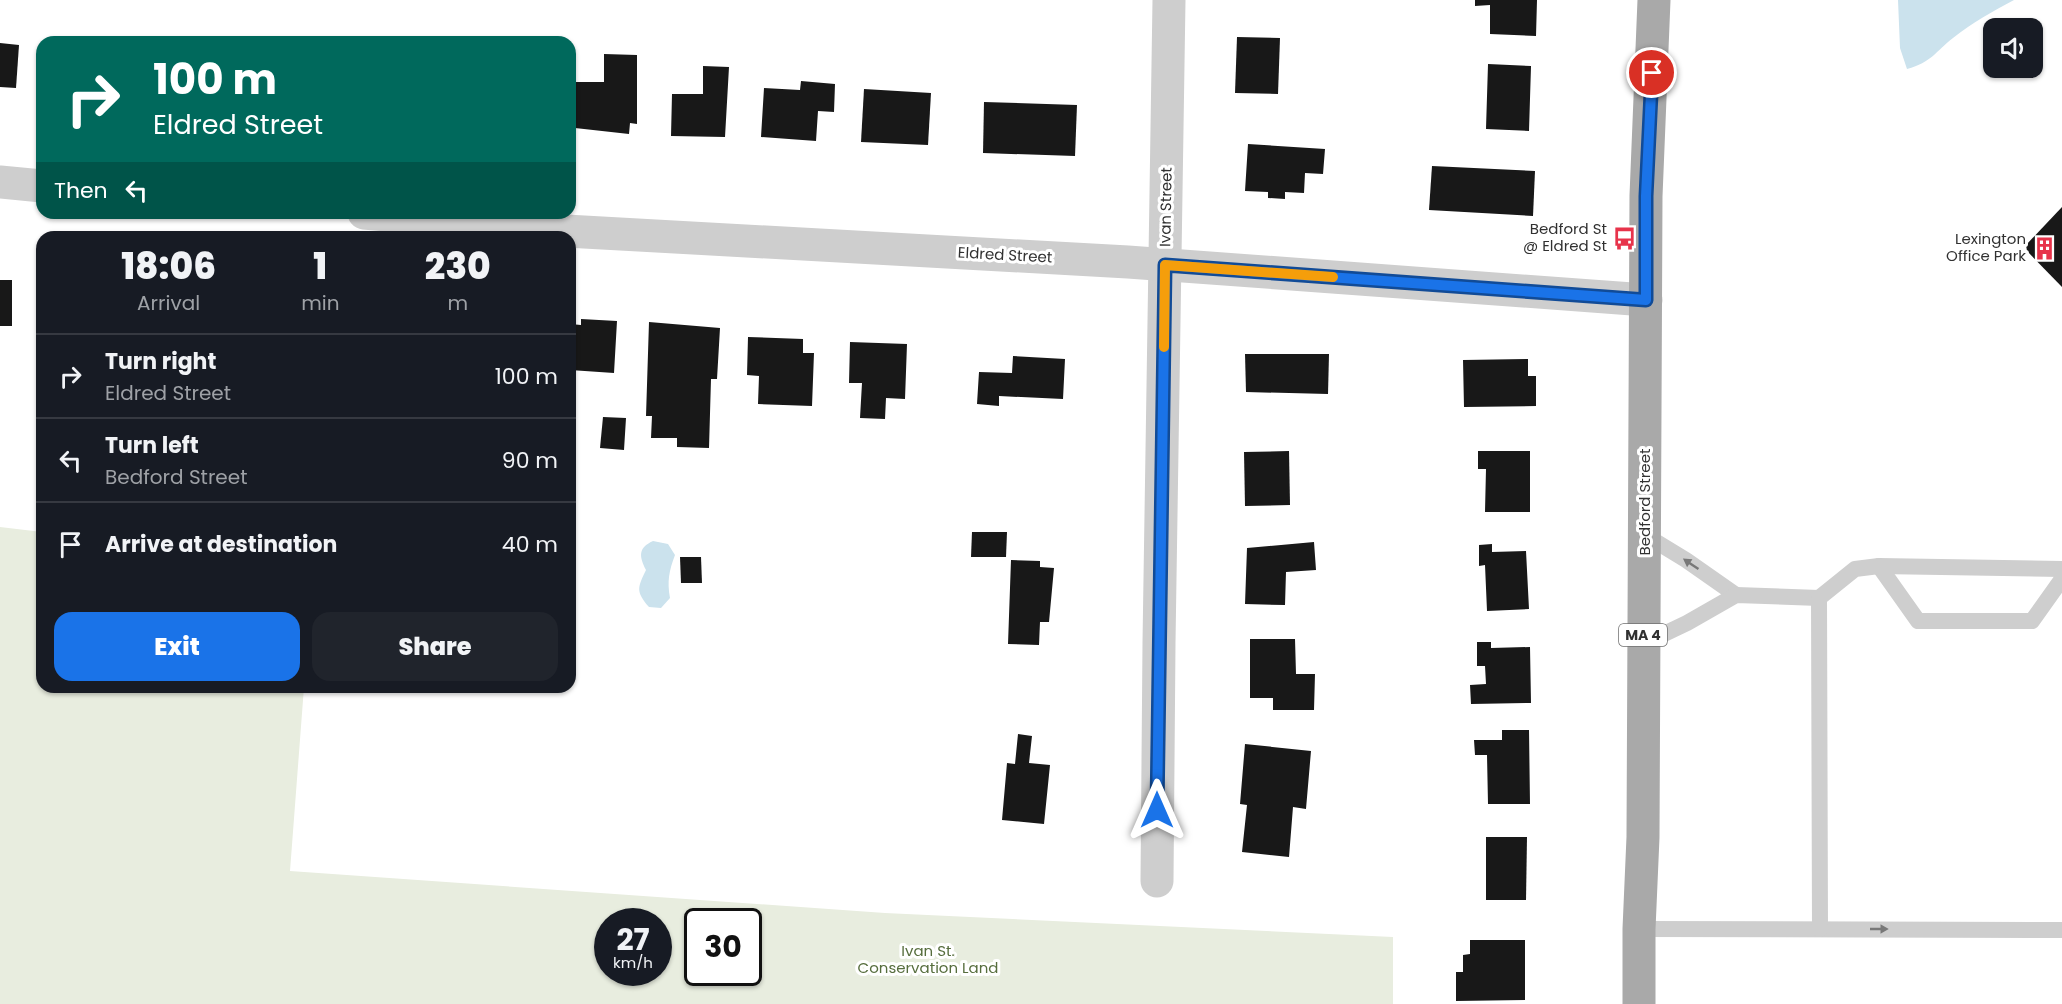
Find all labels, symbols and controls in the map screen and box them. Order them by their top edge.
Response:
map controls [1983,18,2043,78]
button: sound [1983,18,2043,78]
pin [1626,47,1677,98]
text: 100 m [153,50,277,109]
icon: arrive [1635,56,1668,89]
icon: right [54,60,132,138]
text: Eldred Street [153,106,323,143]
street label: Ivan Street [1154,167,1177,247]
icon: left [120,174,153,207]
text: Then [54,175,108,206]
place label: Bedford St @ Eldred St [1523,218,1607,256]
bus stop icon: Bedford St @ Eldred St [1612,225,1638,251]
place label: Lexington Office Park [1946,228,2026,266]
building icon: Lexington Office Park [2031,235,2057,261]
text: 18:06 [121,241,216,292]
text: 1 [313,241,327,292]
text: 230 [425,241,491,292]
street label: Eldred Street [957,242,1053,267]
text: Arrival [137,289,200,317]
text: min [301,289,340,317]
text: m [447,289,468,317]
text: Turn right [105,346,216,377]
icon: right [54,360,87,393]
text: 100 m [495,361,558,392]
text: Eldred Street [105,379,231,407]
text: Turn left [105,430,199,461]
icon: left [54,444,87,477]
text: 90 m [502,445,558,476]
street label: Bedford Street [1634,449,1655,555]
text: Bedford Street [105,463,247,491]
icon: arrive [54,528,87,561]
text: Arrive at destination [105,529,337,560]
text: 40 m [502,529,558,560]
one-way arrow [1683,559,1699,570]
button: Exit [54,612,300,681]
button: Share [312,612,558,681]
road number: MA 4 [1619,624,1667,646]
position arrow [1125,778,1189,842]
speed limit sign: 30 [684,908,762,986]
text: 27 [616,918,650,961]
one-way arrow [1869,924,1888,934]
park label: Ivan St. Conservation Land [858,940,998,978]
text: km/h [613,952,653,973]

